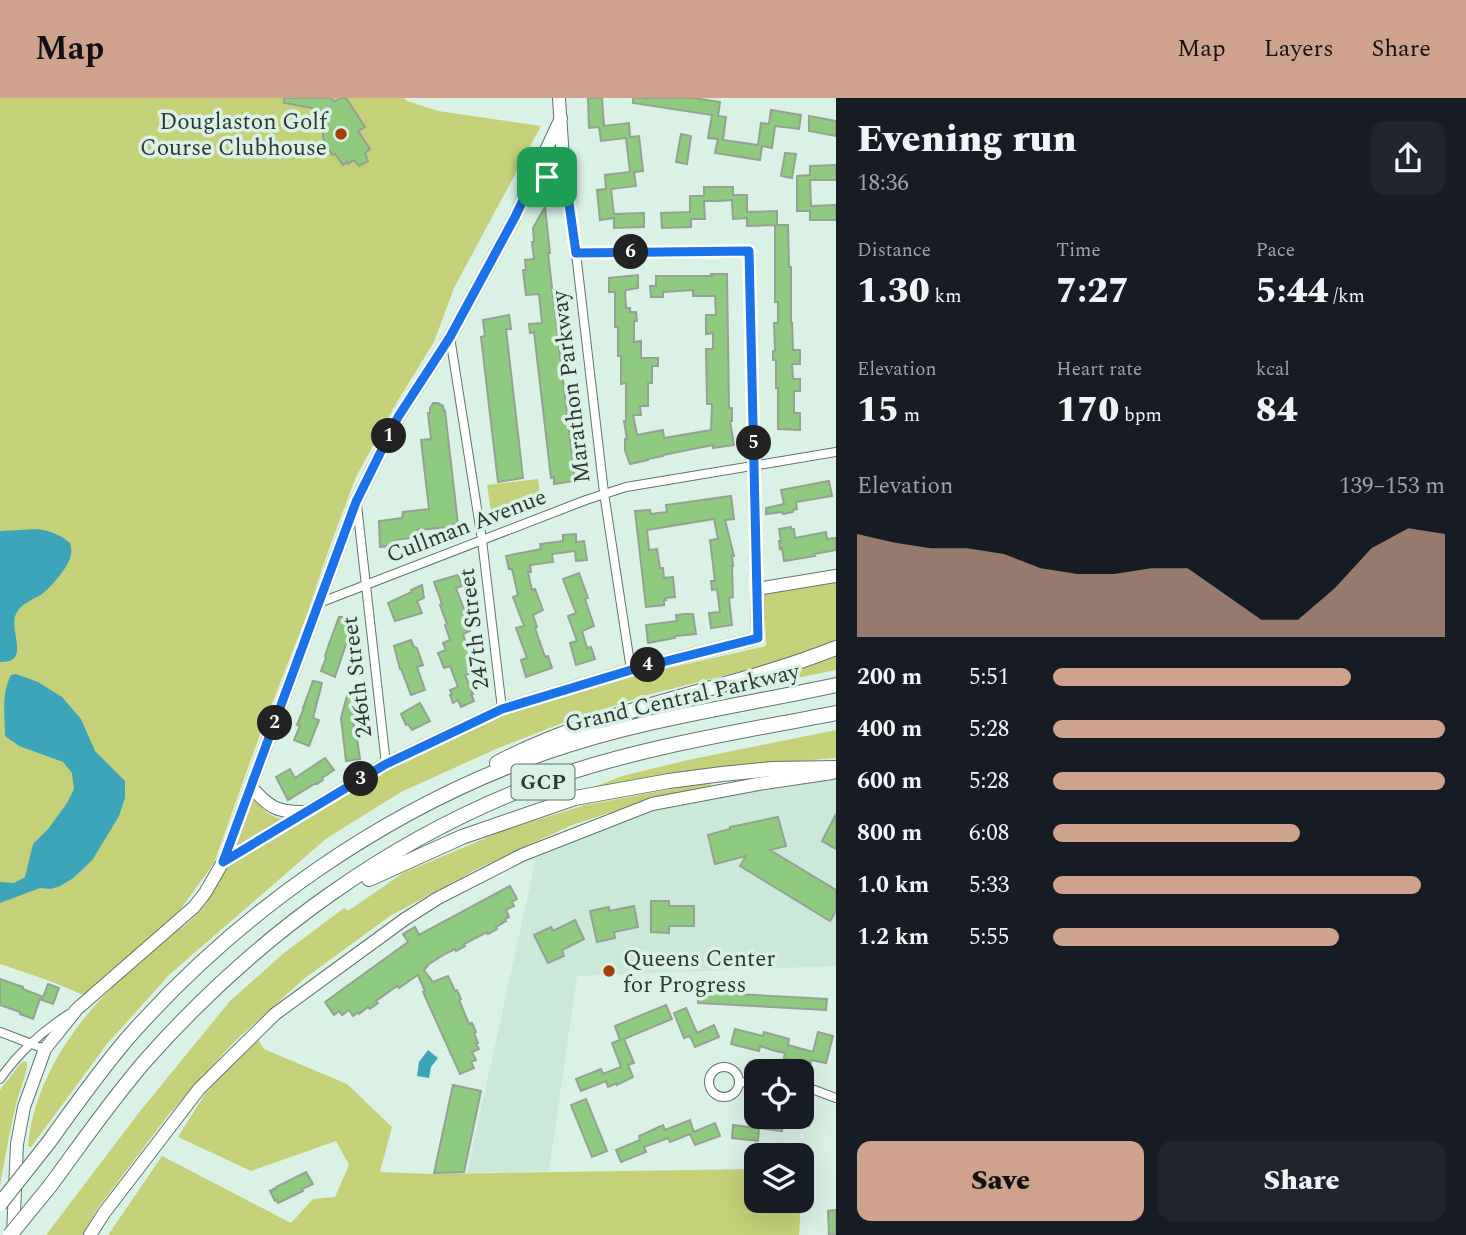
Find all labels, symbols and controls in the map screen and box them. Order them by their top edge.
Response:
text: Map [35,24,104,74]
text: Map [1177,31,1226,67]
text: Layers [1264,31,1334,67]
text: Share [1372,31,1431,67]
place label: Douglaston Golf Course Clubhouse [140,105,329,166]
text: Evening run [857,111,1077,169]
button: share [1371,121,1445,195]
marker: Douglaston Golf Course Clubhouse [333,126,349,142]
pin [517,147,577,207]
icon: arrive [528,158,566,196]
text: 18:36 [857,166,909,201]
pin: 6 [614,234,648,270]
text: Distance [857,236,931,265]
text: Time [1056,236,1101,265]
text: Pace [1256,236,1295,265]
text: 6 [625,237,636,266]
text: 1.30 [857,265,930,318]
text: 7:27 [1056,265,1129,318]
text: 5:44 [1256,265,1328,318]
text: km [930,282,962,311]
text: /km [1328,282,1365,311]
street label: Marathon Parkway [542,288,601,485]
text: Elevation [857,355,937,384]
text: Heart rate [1056,355,1142,384]
text: kcal [1256,355,1290,384]
text: 15 [857,384,899,437]
text: 170 [1056,384,1119,437]
text: 84 [1256,384,1298,437]
text: m [899,401,920,430]
text: bpm [1119,401,1162,430]
pin: 1 [372,418,406,454]
text: 1 [383,421,394,450]
pin: 5 [736,426,772,460]
text: 5 [748,428,759,457]
text: Elevation [857,469,953,504]
text: 139–153 m [1339,469,1445,504]
street label: Cullman Avenue [381,480,552,573]
street label: 247th Street [450,566,499,692]
street label: 246th Street [333,614,382,740]
pin: 4 [630,648,666,682]
text: 4 [642,650,653,679]
street label: Grand Central Parkway [562,654,804,742]
text: 200 m [857,660,922,695]
text: 5:51 [969,660,1009,695]
pin: 2 [258,706,292,740]
text: 2 [269,708,280,737]
text: 400 m [857,712,922,747]
text: 5:28 [969,712,1009,747]
pin: 3 [344,762,378,796]
text: 3 [355,764,366,793]
road number: GCP [512,764,574,800]
text: 600 m [857,764,922,799]
text: 5:28 [969,764,1009,799]
text: 800 m [857,816,922,851]
text: 6:08 [969,816,1009,851]
text: 1.0 km [857,868,929,903]
text: 5:33 [969,868,1009,903]
text: 1.2 km [857,920,929,955]
text: 5:55 [969,920,1009,955]
place label: Queens Center for Progress [623,942,775,1003]
marker: Queens Center for Progress [601,963,617,979]
map controls [744,1059,814,1213]
button: locate [744,1059,814,1129]
button: Save [857,1141,1144,1221]
button: Share [1158,1141,1445,1221]
button: layers [744,1143,814,1213]

